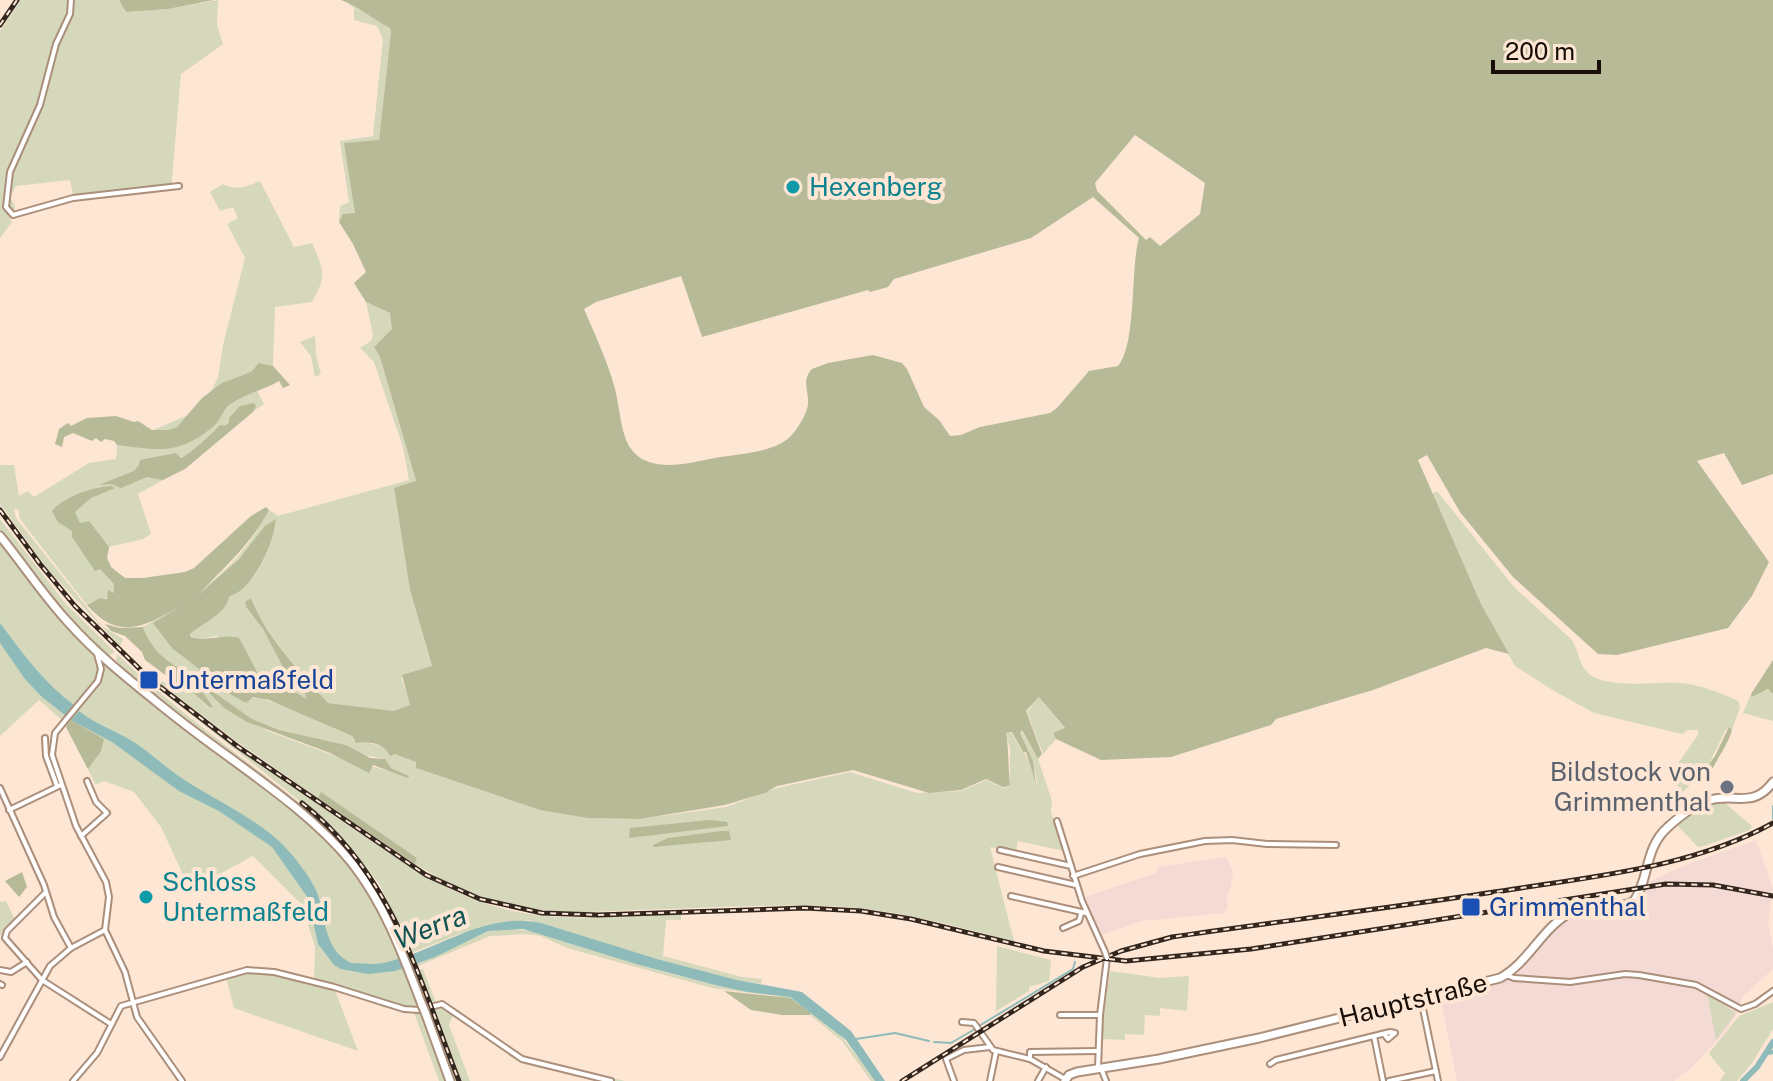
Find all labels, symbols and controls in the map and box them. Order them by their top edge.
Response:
scale bar [1493,24,1599,74]
text: 200 m [1505,37,1575,65]
place label: Hexenberg [809,171,943,202]
marker: Hexenberg [784,178,802,196]
place label: Untermaßfeld [167,664,334,695]
marker: Untermaßfeld [138,669,160,691]
place label: Bildstock von Grimmenthal [1550,756,1711,817]
marker: Bildstock von Grimmenthal [1718,778,1736,796]
place label: Schloss Untermaßfeld [162,866,329,927]
marker: Schloss Untermaßfeld [137,888,155,906]
place label: Grimmenthal [1489,891,1646,922]
marker: Grimmenthal [1460,896,1482,918]
water label: Werra [389,898,471,955]
street label: Hauptstraße [1336,966,1490,1033]

